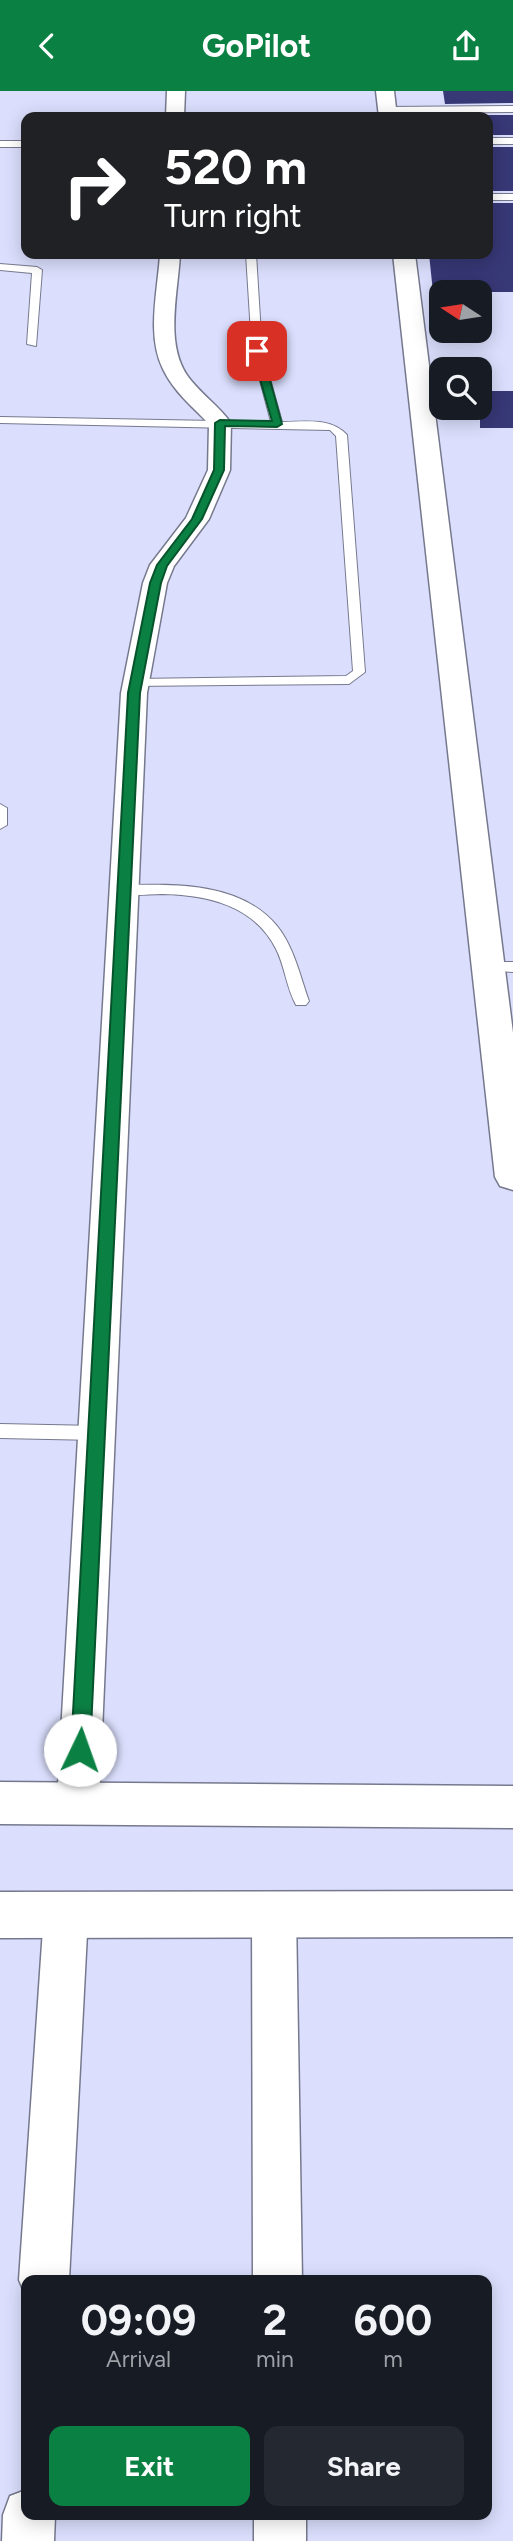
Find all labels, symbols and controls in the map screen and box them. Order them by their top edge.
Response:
icon: back [28,27,66,65]
text: GoPilot [202,27,311,65]
icon: share [447,27,485,65]
text: 520 m [164,137,307,196]
icon: right [49,140,140,231]
text: Turn right [164,197,302,235]
north arrow [429,280,492,343]
map controls [429,280,492,420]
pin [227,321,287,381]
icon: arrive [238,332,276,370]
button: search [429,357,492,420]
position arrow [43,1713,117,1787]
text: 09:09 [81,2295,196,2346]
text: 2 [263,2295,287,2346]
text: 600 [354,2295,432,2346]
text: Arrival [106,2345,171,2373]
text: min [256,2345,294,2373]
text: m [383,2345,403,2373]
button: Exit [49,2426,250,2506]
button: Share [264,2426,464,2506]

